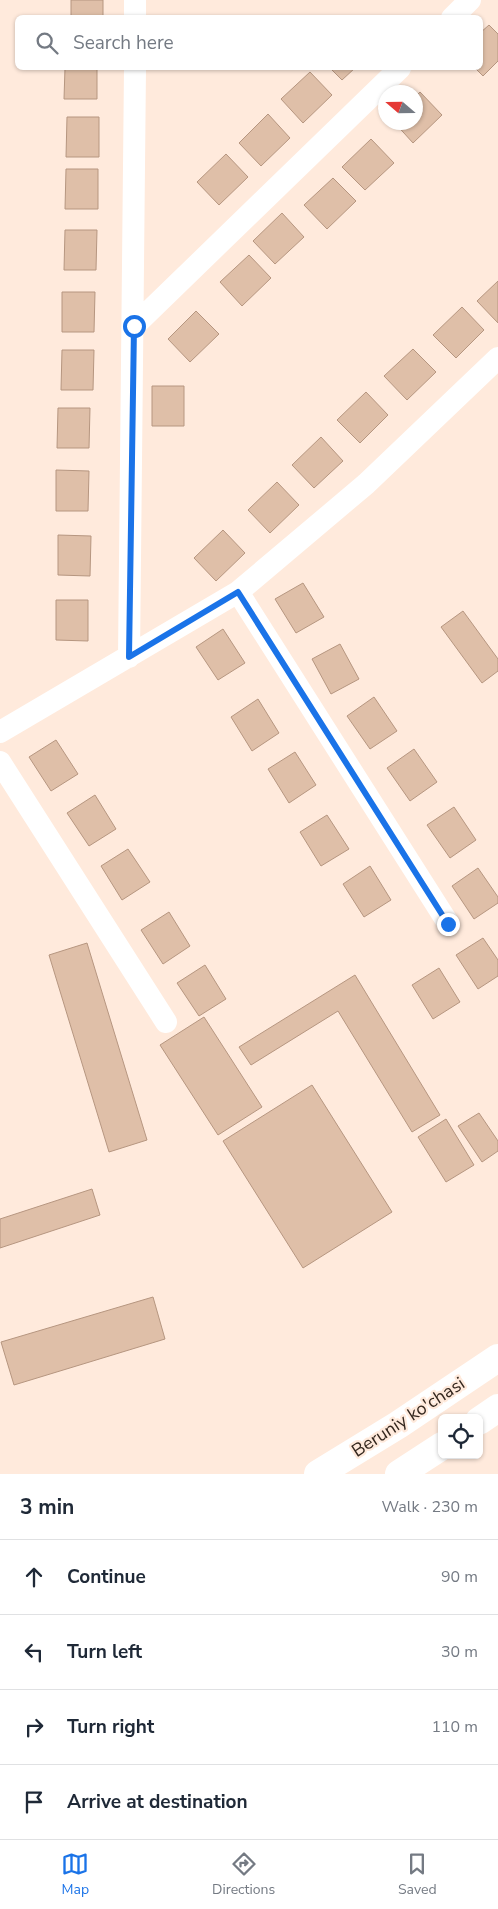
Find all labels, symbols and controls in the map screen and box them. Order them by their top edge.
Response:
search box [15,15,483,70]
icon: search [33,29,61,57]
text: Search here [73,30,174,56]
north arrow [378,85,423,130]
route start [123,315,146,338]
route end [437,913,460,936]
street label: Beruniy ko'chasi [347,1371,469,1463]
map controls [438,1414,483,1459]
button: locate [438,1414,483,1459]
text: 3 min [20,1493,74,1521]
text: Walk · 230 m [382,1496,478,1518]
icon: ahead [20,1563,48,1591]
text: Continue [67,1564,146,1590]
text: 90 m [441,1566,478,1588]
icon: left [20,1638,48,1666]
text: Turn left [67,1639,142,1665]
text: 30 m [441,1641,478,1663]
icon: right [20,1713,48,1741]
text: Turn right [67,1714,154,1740]
text: 110 m [431,1716,478,1738]
icon: arrive [20,1788,48,1816]
text: Arrive at destination [67,1789,248,1815]
tab: Map [61,1850,89,1899]
tab: Directions [212,1850,275,1899]
tab: Saved [398,1850,437,1899]

